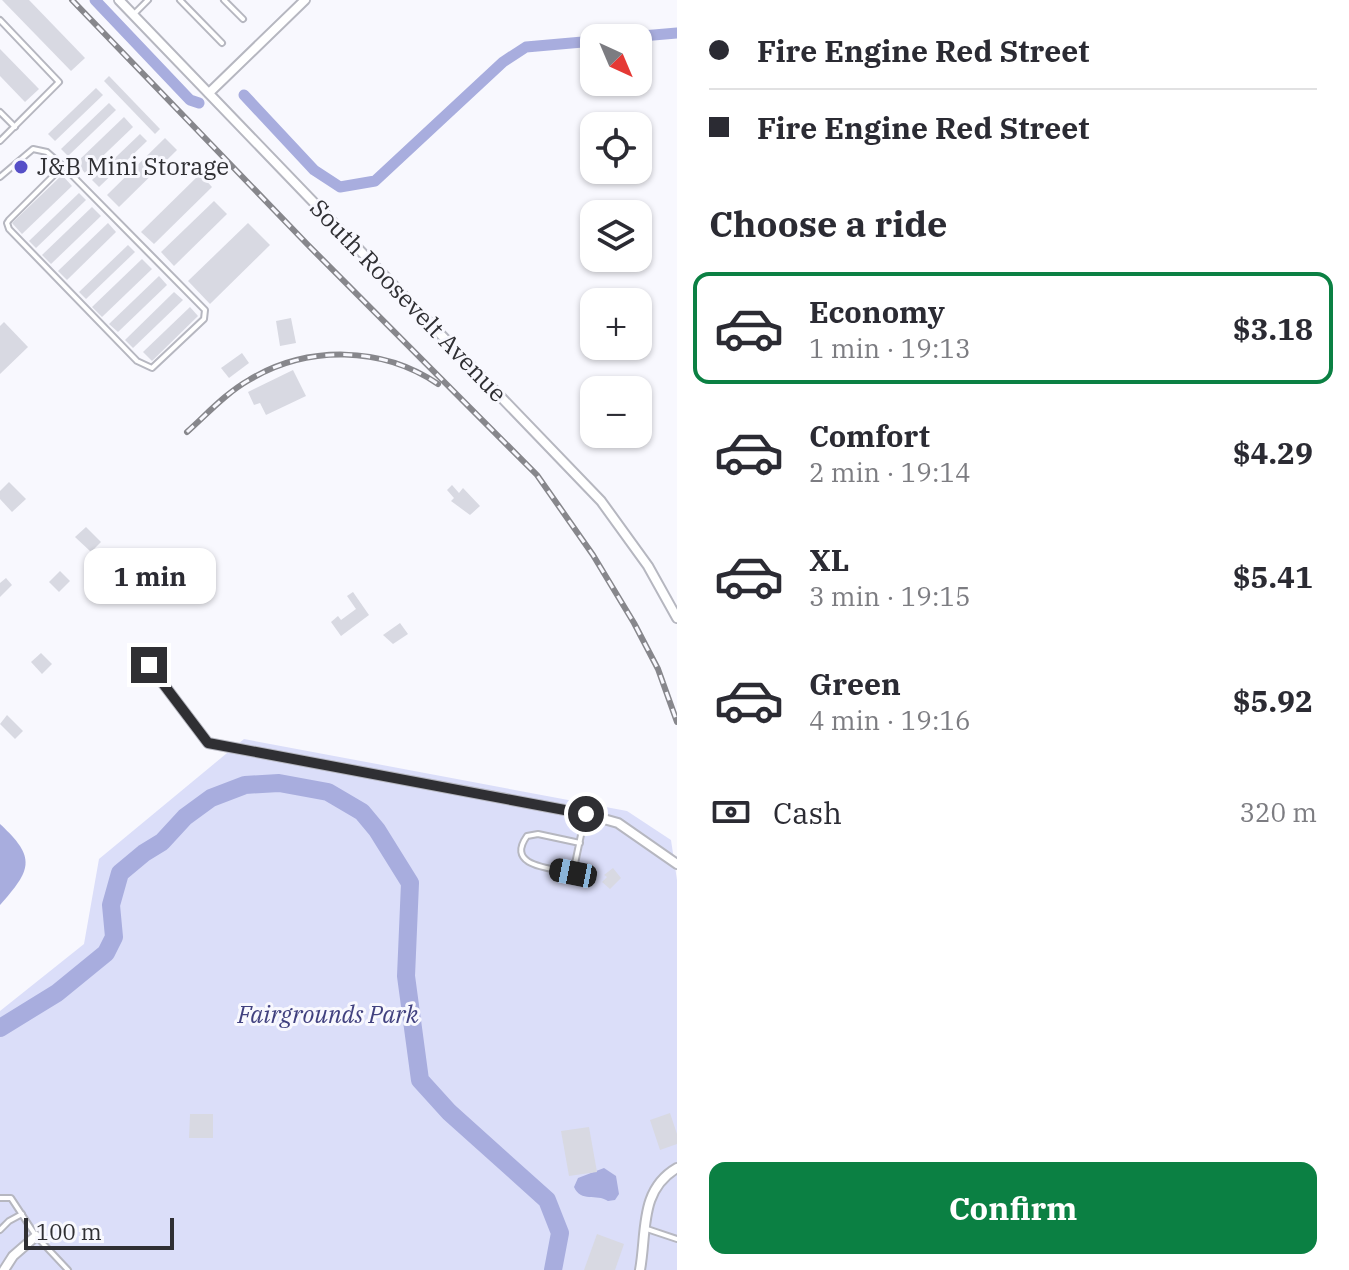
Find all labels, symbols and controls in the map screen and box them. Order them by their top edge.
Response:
north arrow [580,24,652,96]
map controls [580,24,652,448]
text: Fire Engine Red Street [757,31,1089,70]
text: Fire Engine Red Street [757,108,1089,147]
button: locate [580,112,652,184]
place label: J&B Mini Storage [37,150,229,182]
marker: J&B Mini Storage [12,158,30,176]
street label: South Roosevelt Avenue [303,192,514,409]
button: layers [580,200,652,272]
text: Choose a ride [709,200,948,247]
button: + [580,288,652,360]
icon: car [713,292,785,364]
text: Economy [809,292,945,331]
text: $3.18 [1233,309,1313,348]
text: 1 min · 19:13 [809,331,971,365]
button: − [580,376,652,448]
icon: car [713,416,785,488]
text: Comfort [809,416,930,455]
text: $4.29 [1233,433,1313,472]
text: 2 min · 19:14 [809,455,971,489]
icon: car [713,540,785,612]
text: XL [809,540,849,579]
callout: 1 min [83,549,215,605]
text: $5.41 [1233,557,1313,596]
text: 1 min [114,559,186,593]
text: 3 min · 19:15 [809,579,971,613]
route end [131,647,167,683]
icon: car [713,664,785,736]
text: Green [809,664,901,703]
text: $5.92 [1233,681,1313,720]
text: 4 min · 19:16 [809,703,971,737]
icon: cash [709,790,753,834]
text: Cash [773,793,842,832]
text: 320 m [1239,795,1317,829]
route start [568,796,604,832]
car [547,857,599,889]
park label: Fairgrounds Park [236,998,419,1030]
button: Confirm [709,1162,1317,1254]
scale bar [24,1214,174,1250]
text: 100 m [36,1217,102,1246]

